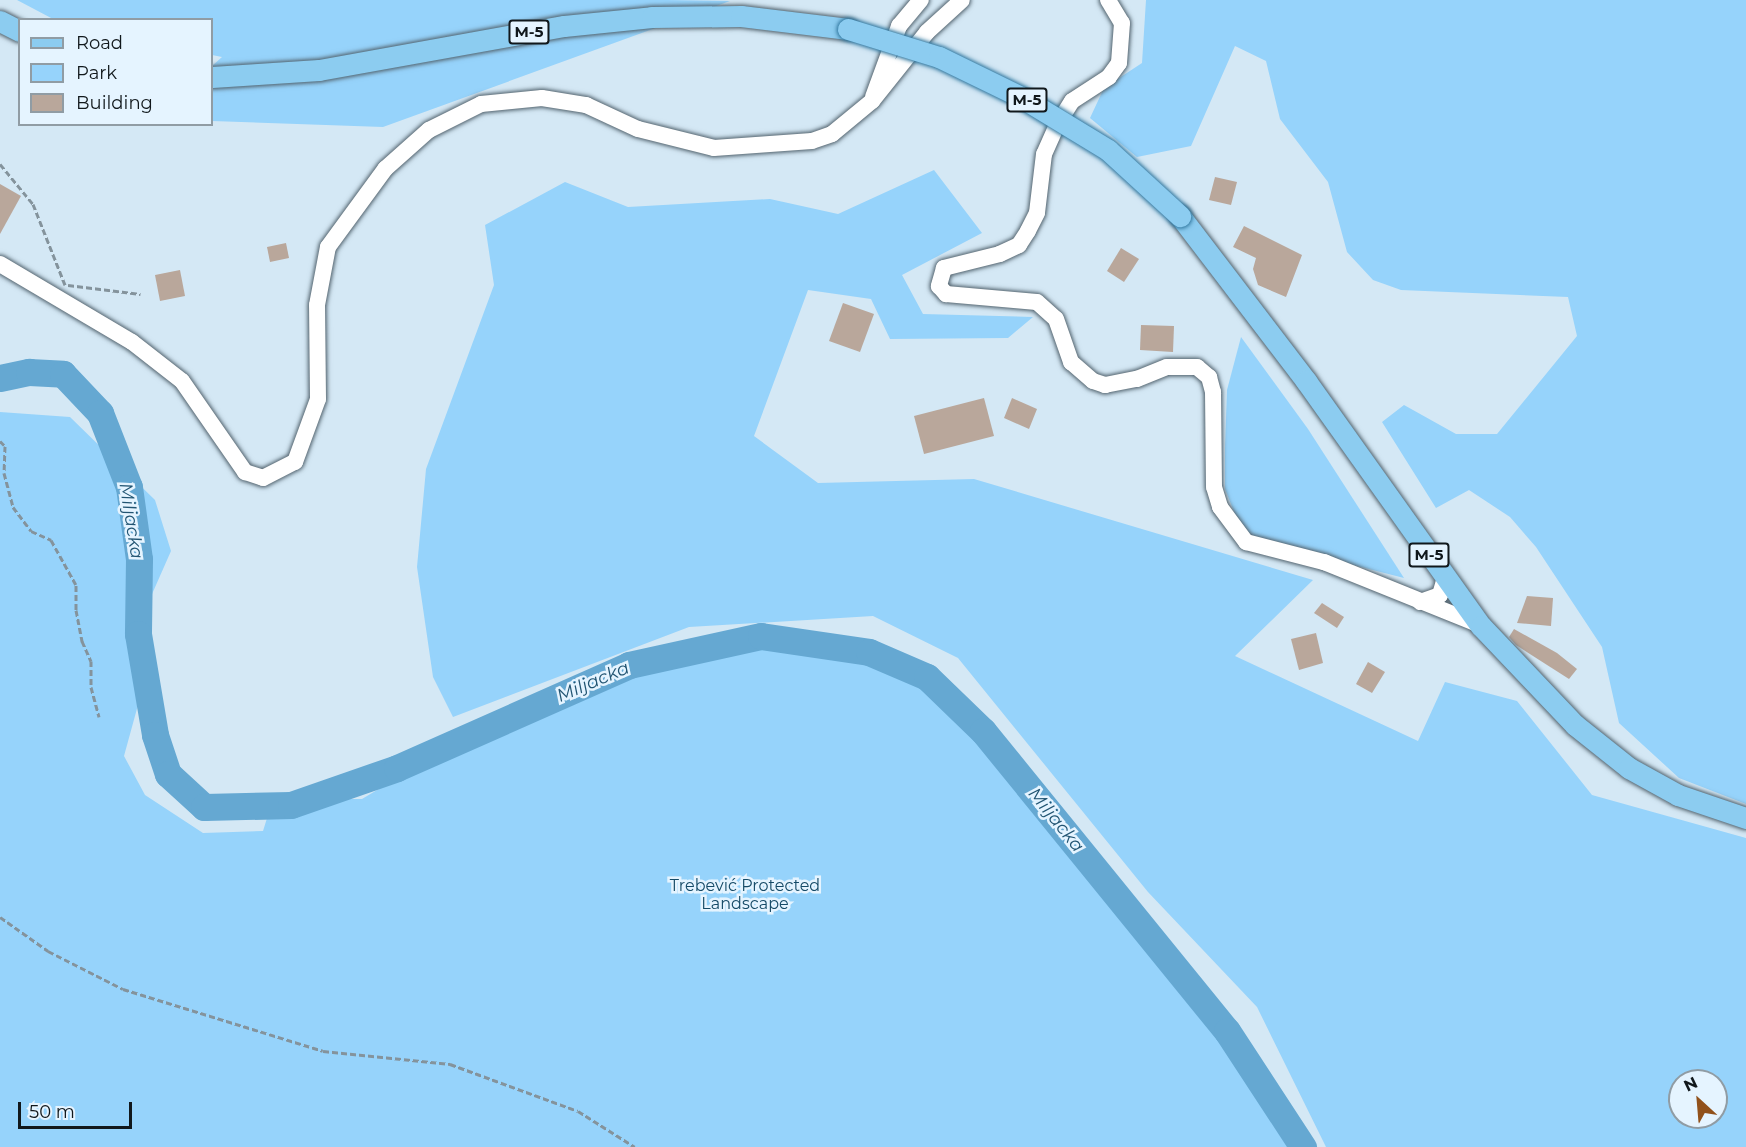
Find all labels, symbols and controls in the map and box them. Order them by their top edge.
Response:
legend [18,18,213,126]
road number: M-5 [508,20,550,44]
text: Road [76,32,123,54]
text: Park [76,62,117,84]
road number: M-5 [1006,88,1048,112]
text: Building [76,92,153,114]
water label: Miljacka [114,482,148,560]
road number: M-5 [1408,543,1450,567]
water label: Miljacka [554,657,632,707]
water label: Miljacka [1024,783,1088,857]
park label: Trebević Protected Landscape [670,876,820,914]
north arrow [1668,1069,1728,1129]
text: N [1681,1073,1701,1096]
scale bar [21,1090,135,1128]
text: 50 m [29,1101,75,1123]

